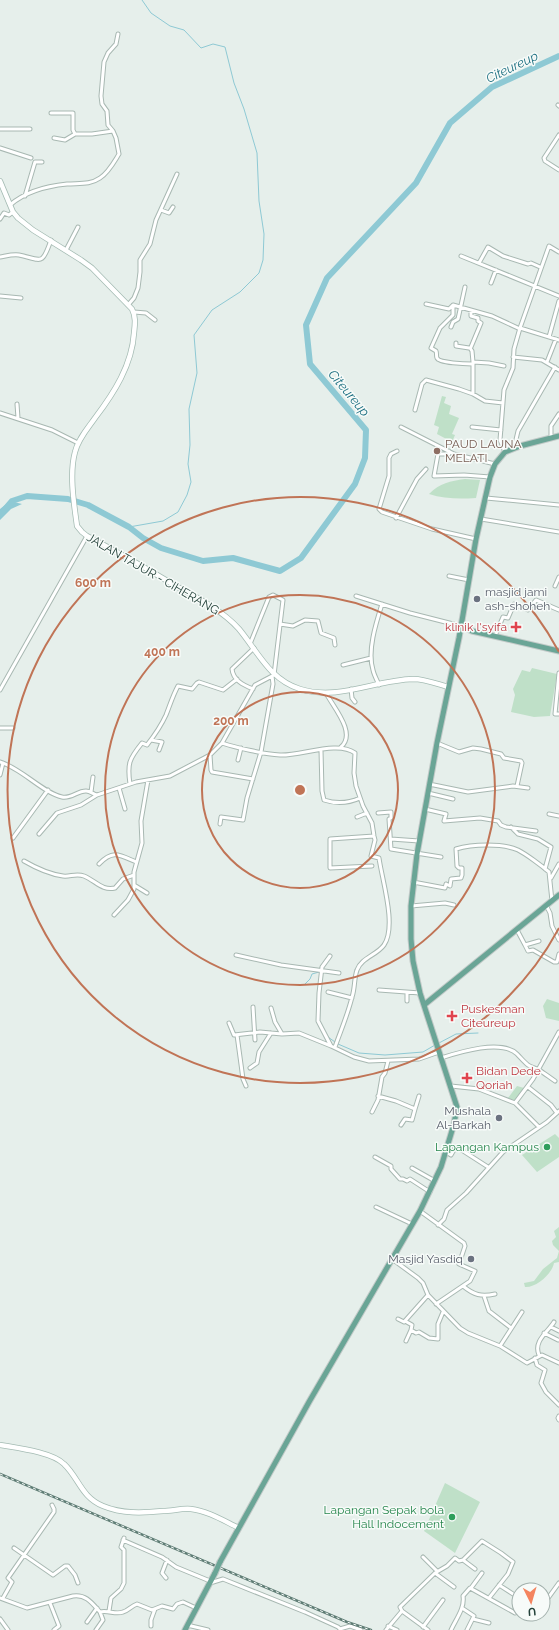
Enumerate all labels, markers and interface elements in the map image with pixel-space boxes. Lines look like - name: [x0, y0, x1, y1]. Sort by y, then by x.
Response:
- water label: Citeureup: [484, 48, 541, 86]
- water label: Citeureup: [325, 367, 373, 420]
- place label: PAUD LAUNA MELATI: [445, 437, 522, 465]
- marker: PAUD LAUNA MELATI: [432, 446, 442, 456]
- street label: JALAN TAJUR - CIHERANG: [84, 530, 222, 618]
- text: 600 m: [75, 576, 111, 590]
- place label: masjid jami ash-shoheh: [485, 585, 550, 613]
- marker: masjid jami ash-shoheh: [472, 594, 482, 604]
- place label: klinik l'syifa: [445, 620, 507, 634]
- marker: klinik l'syifa: [510, 621, 522, 633]
- text: 400 m: [144, 645, 180, 659]
- text: 200 m: [213, 714, 249, 728]
- centre of rings: [293, 783, 307, 797]
- place label: Puskesman Citeureup: [461, 1002, 525, 1030]
- marker: Puskesman Citeureup: [446, 1010, 458, 1022]
- place label: Bidan Dede Qoriah: [476, 1064, 541, 1092]
- marker: Bidan Dede Qoriah: [461, 1072, 473, 1084]
- place label: Mushala Al-Barkah: [436, 1104, 491, 1132]
- marker: Mushala Al-Barkah: [494, 1113, 504, 1123]
- place label: Lapangan Kampus: [435, 1140, 539, 1154]
- marker: Lapangan Kampus: [542, 1142, 552, 1152]
- place label: Masjid Yasdiq: [388, 1252, 463, 1266]
- marker: Masjid Yasdiq: [466, 1254, 476, 1264]
- place label: Lapangan Sepak bola Hall Indocement: [323, 1503, 444, 1531]
- marker: Lapangan Sepak bola Hall Indocement: [447, 1512, 457, 1522]
- north arrow: [511, 1582, 551, 1622]
- text: U: [527, 1605, 537, 1618]

